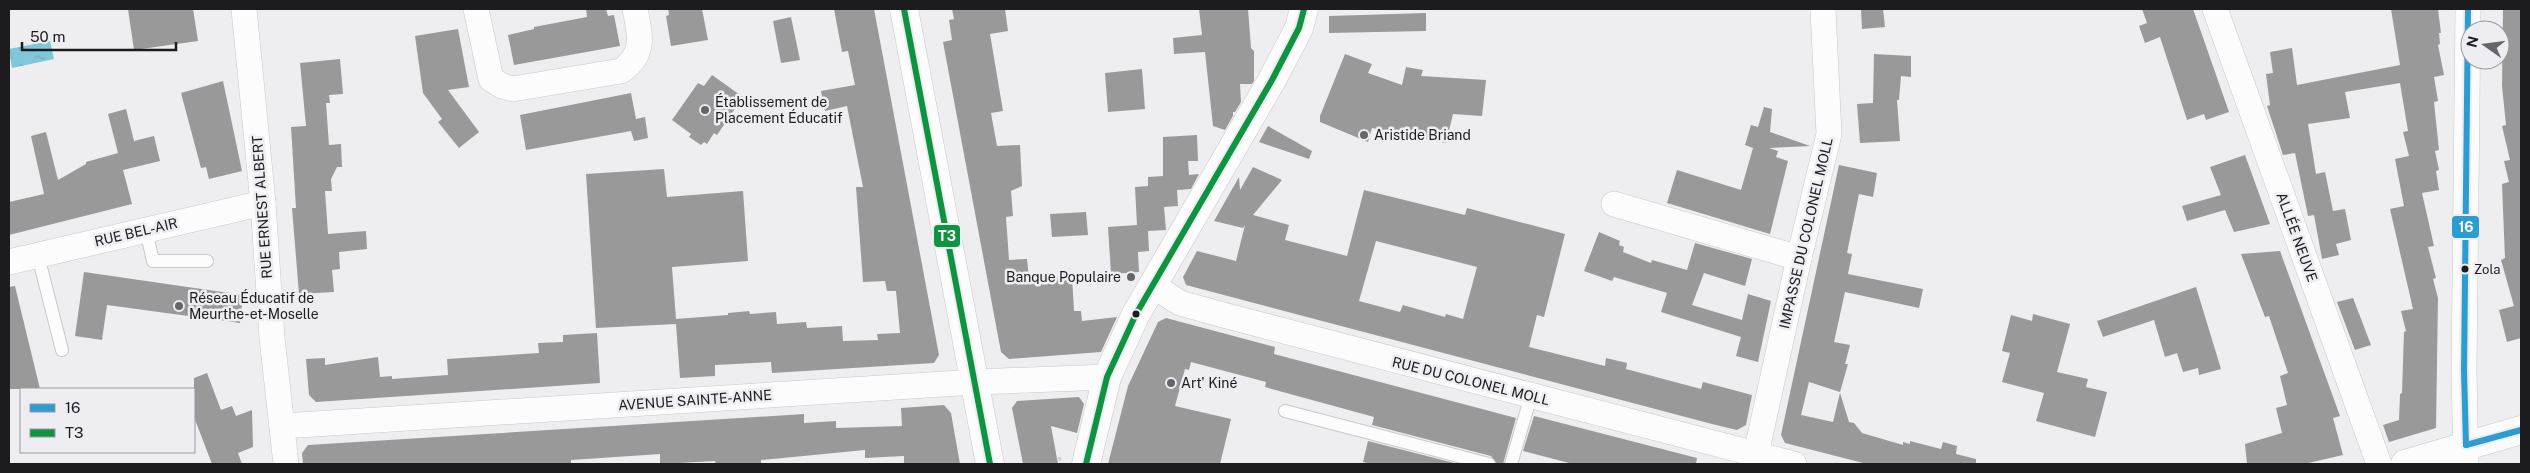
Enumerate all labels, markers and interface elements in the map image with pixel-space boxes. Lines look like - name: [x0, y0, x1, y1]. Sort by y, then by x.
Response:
- scale bar: [22, 20, 176, 52]
- north arrow: [2460, 20, 2510, 70]
- text: 50 m: [30, 28, 65, 45]
- text: N: [2463, 35, 2481, 49]
- place label: Établissement de Placement Éducatif: [715, 93, 843, 126]
- marker: Établissement de Placement Éducatif: [699, 104, 711, 116]
- place label: Aristide Briand: [1374, 127, 1471, 143]
- marker: Aristide Briand: [1358, 129, 1370, 141]
- street label: RUE ERNEST ALBERT: [249, 135, 275, 279]
- street label: IMPASSE DU COLONEL MOLL: [1776, 136, 1836, 330]
- street label: ALLÉE NEUVE: [2273, 190, 2322, 284]
- street label: RUE BEL-AIR: [93, 215, 179, 249]
- line badge: 16: [2451, 215, 2480, 239]
- text: 16: [2458, 219, 2474, 235]
- line badge: T3: [933, 224, 961, 248]
- text: T3: [938, 228, 956, 244]
- place label: Zola: [2474, 262, 2501, 277]
- marker: Zola: [2460, 264, 2470, 274]
- place label: Banque Populaire: [1006, 269, 1121, 285]
- marker: Banque Populaire: [1125, 271, 1137, 283]
- place label: Réseau Éducatif de Meurthe-et-Moselle: [189, 289, 319, 322]
- marker: Réseau Éducatif de Meurthe-et-Moselle: [173, 300, 185, 312]
- unlabelled marker: [1131, 309, 1141, 319]
- street label: RUE DU COLONEL MOLL: [1391, 354, 1551, 408]
- place label: Art' Kiné: [1181, 375, 1237, 391]
- marker: Art' Kiné: [1165, 377, 1177, 389]
- street label: AVENUE SAINTE-ANNE: [618, 387, 772, 413]
- legend: [20, 388, 195, 453]
- text: 16: [65, 399, 80, 416]
- text: T3: [65, 424, 83, 441]

